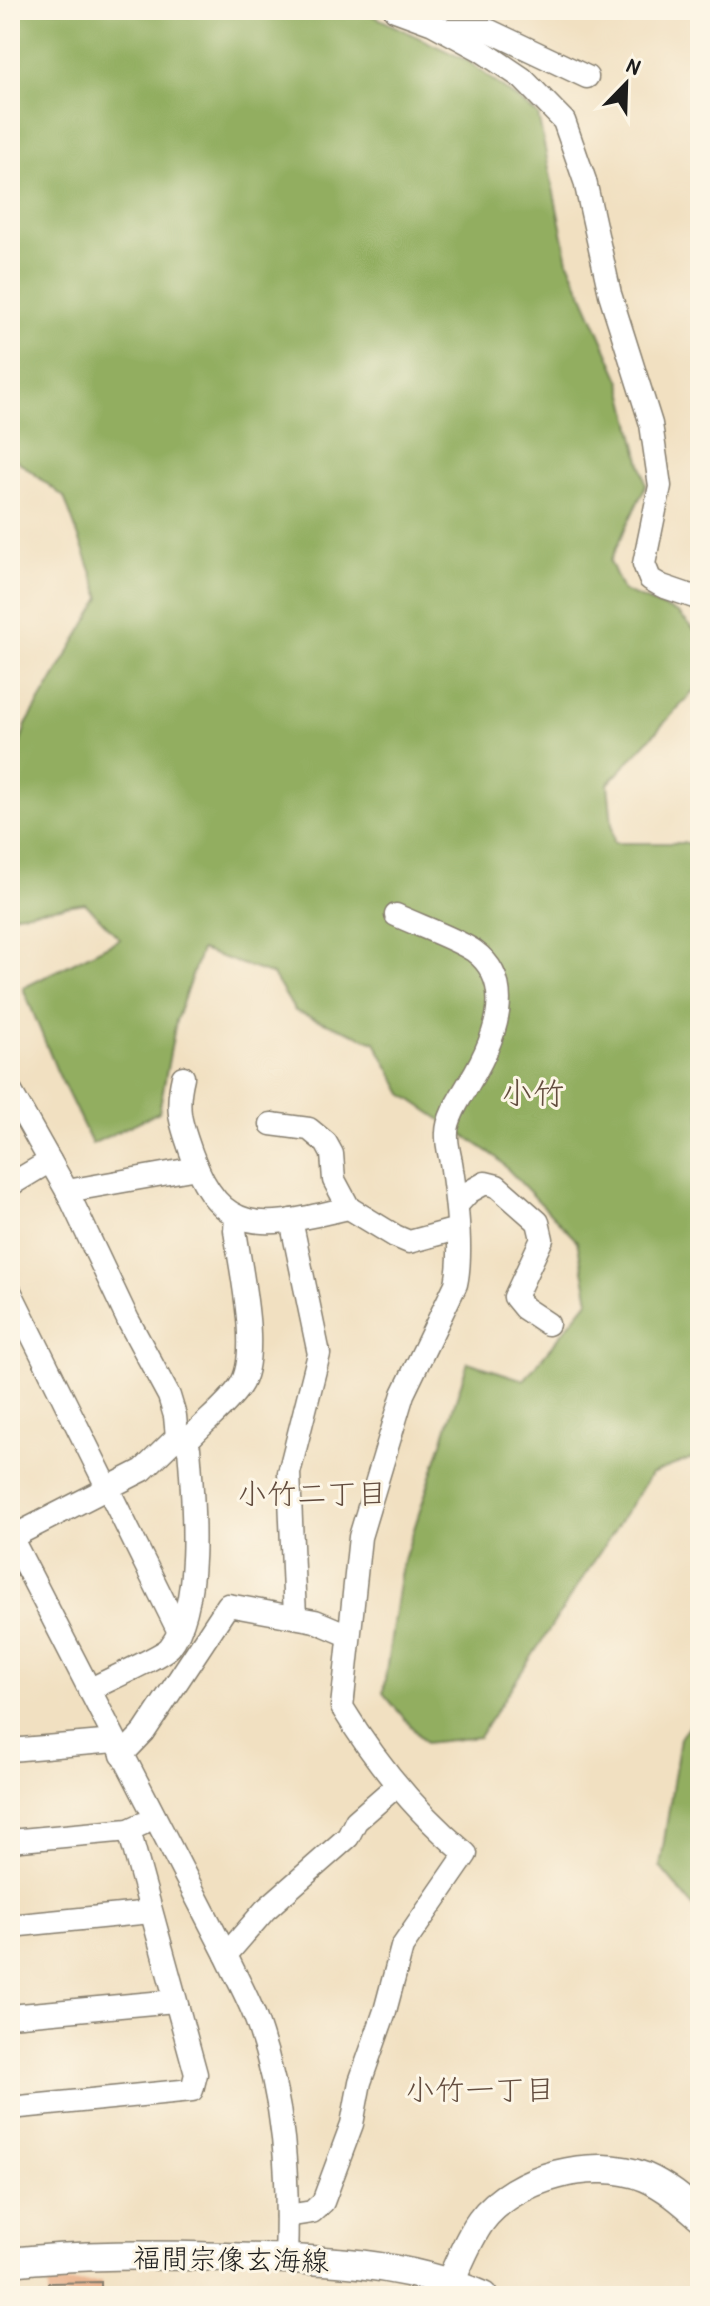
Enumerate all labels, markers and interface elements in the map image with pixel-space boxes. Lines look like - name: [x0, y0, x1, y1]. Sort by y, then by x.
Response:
- north arrow: [586, 44, 666, 124]
- text: N: [623, 49, 645, 82]
- district label: 小竹: [501, 1071, 565, 1114]
- district label: 小竹二丁目: [237, 1473, 387, 1513]
- district label: 小竹一丁目: [405, 2069, 555, 2109]
- street label: 福間宗像玄海線: [133, 2238, 329, 2280]

